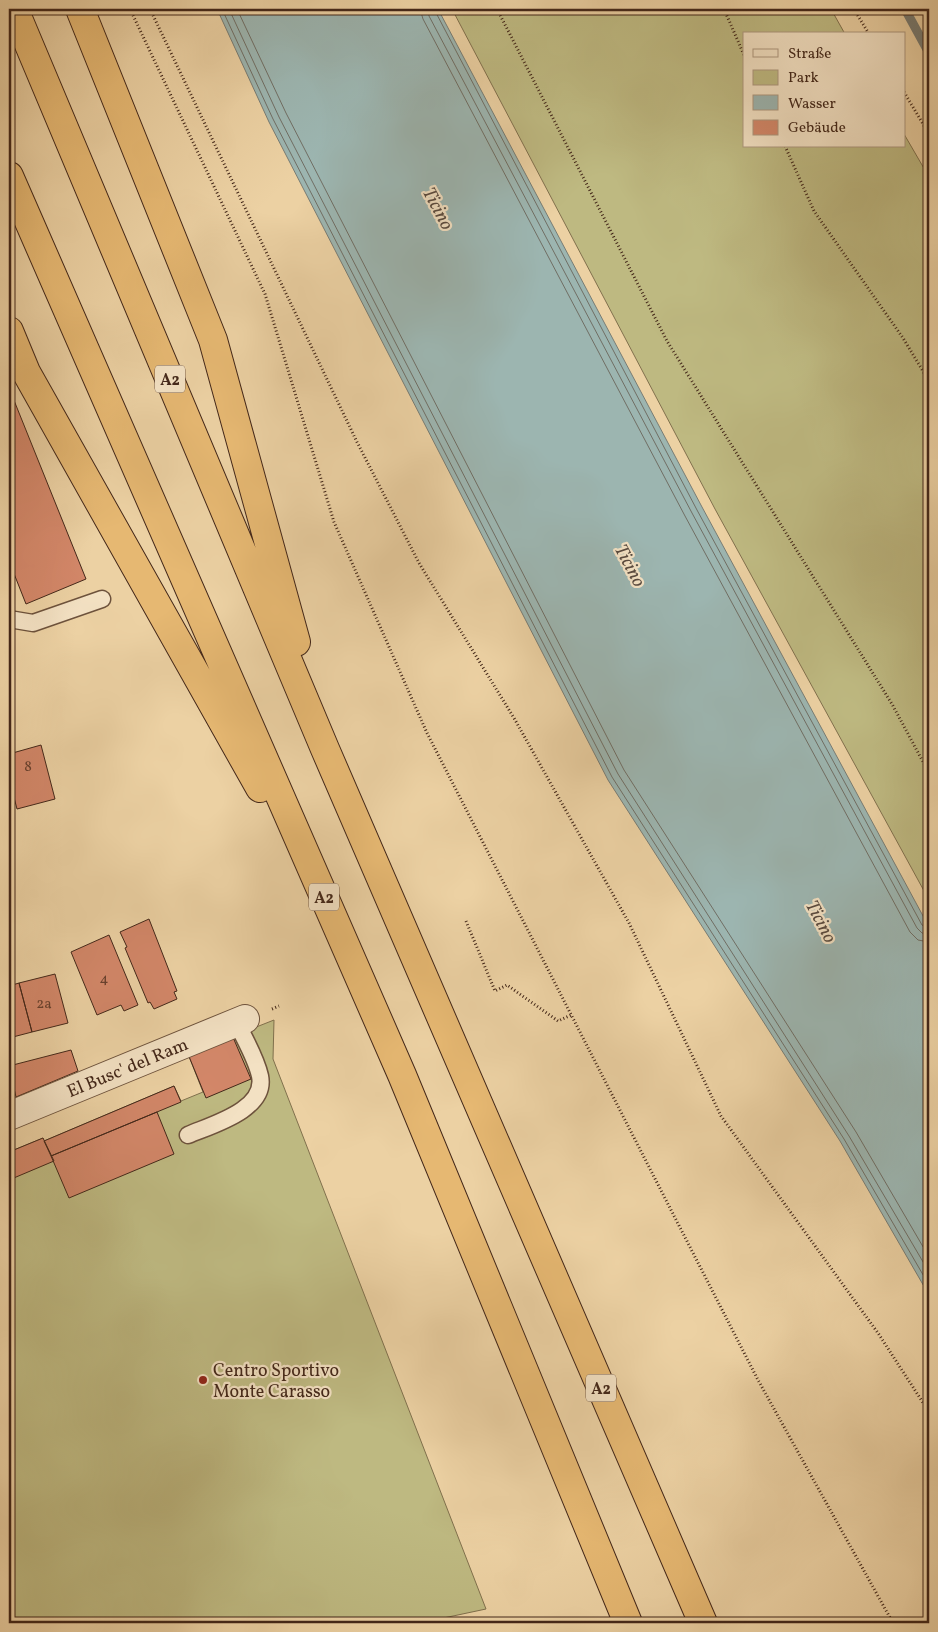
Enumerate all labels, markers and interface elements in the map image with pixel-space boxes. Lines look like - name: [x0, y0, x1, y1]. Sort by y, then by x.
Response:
- legend: [743, 32, 906, 148]
- text: Straße: [788, 44, 831, 65]
- text: Park: [788, 68, 819, 89]
- text: Wasser: [788, 94, 836, 115]
- text: Gebäude: [788, 118, 846, 139]
- water label: Ticino: [415, 183, 459, 235]
- road number: A2: [155, 366, 185, 392]
- water label: Ticino: [607, 540, 651, 592]
- house number: 8: [24, 757, 32, 778]
- road number: A2: [309, 884, 339, 910]
- water label: Ticino: [798, 896, 842, 948]
- house number: 4: [100, 969, 109, 990]
- house number: 2a: [36, 994, 52, 1015]
- street label: El Busc' del Ram: [64, 1033, 192, 1105]
- place label: Centro Sportivo Monte Carasso: [213, 1359, 339, 1405]
- marker: Centro Sportivo Monte Carasso: [197, 1374, 209, 1386]
- road number: A2: [586, 1375, 616, 1402]

